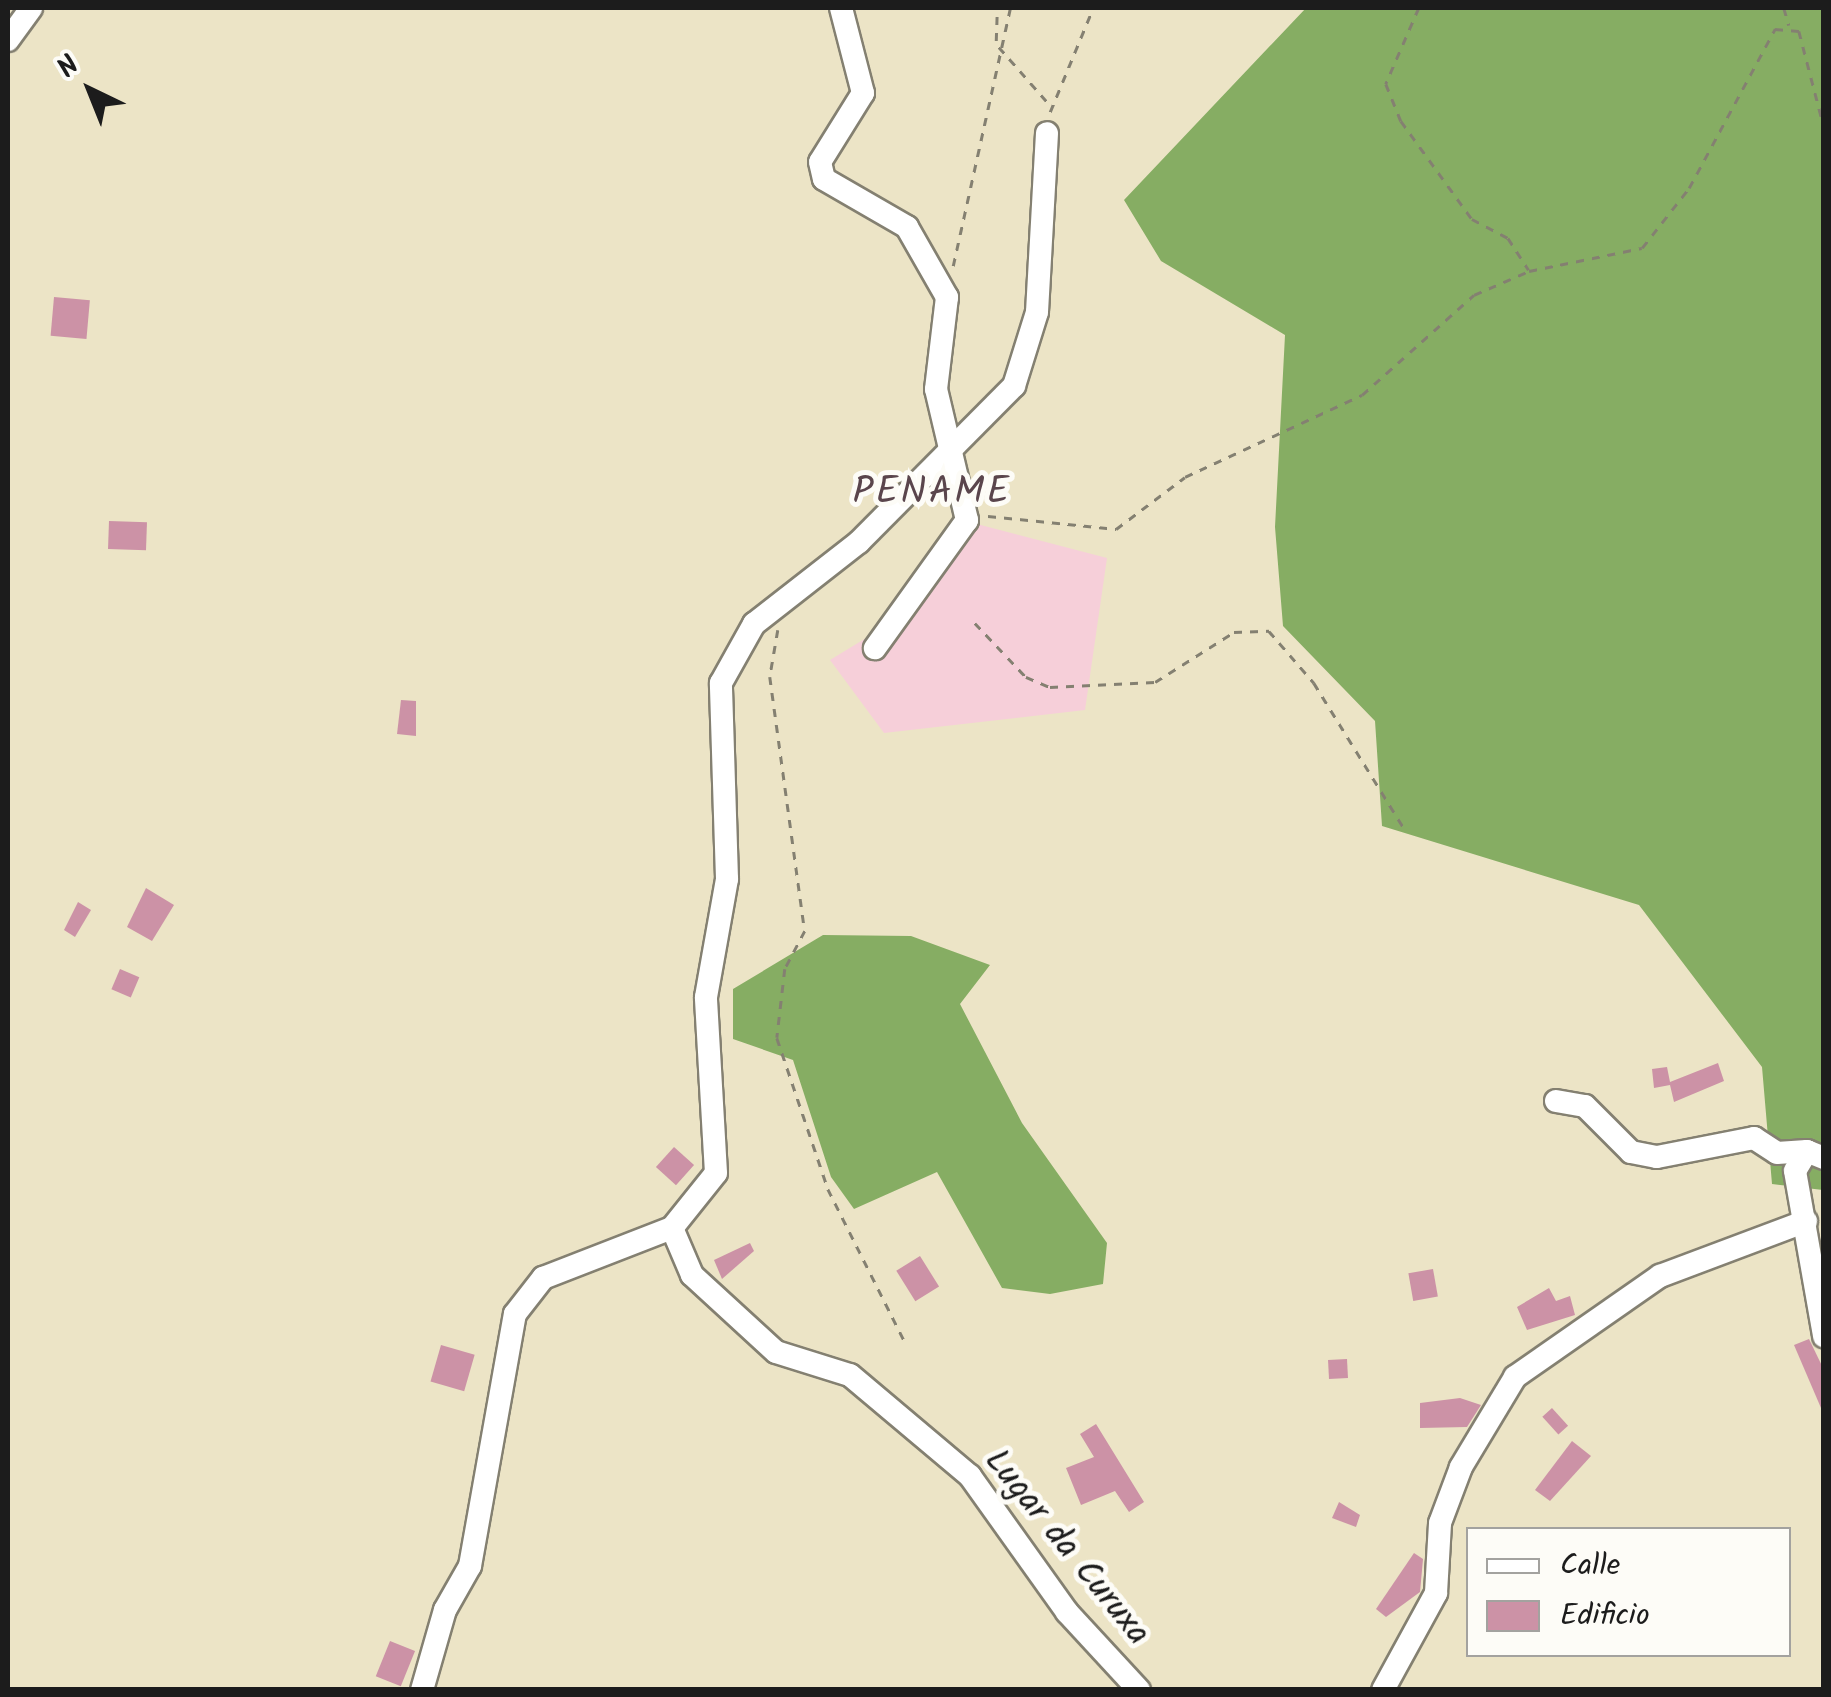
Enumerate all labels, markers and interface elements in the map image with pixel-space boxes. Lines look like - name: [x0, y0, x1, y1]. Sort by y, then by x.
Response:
- north arrow: [40, 40, 140, 140]
- text: N: [47, 45, 91, 90]
- district label: PENAME: [853, 471, 1011, 517]
- street label: Lugar da Curuxa: [974, 1441, 1158, 1655]
- legend: [1466, 1527, 1791, 1657]
- text: Calle: [1560, 1542, 1620, 1590]
- text: Edificio: [1560, 1592, 1650, 1640]

